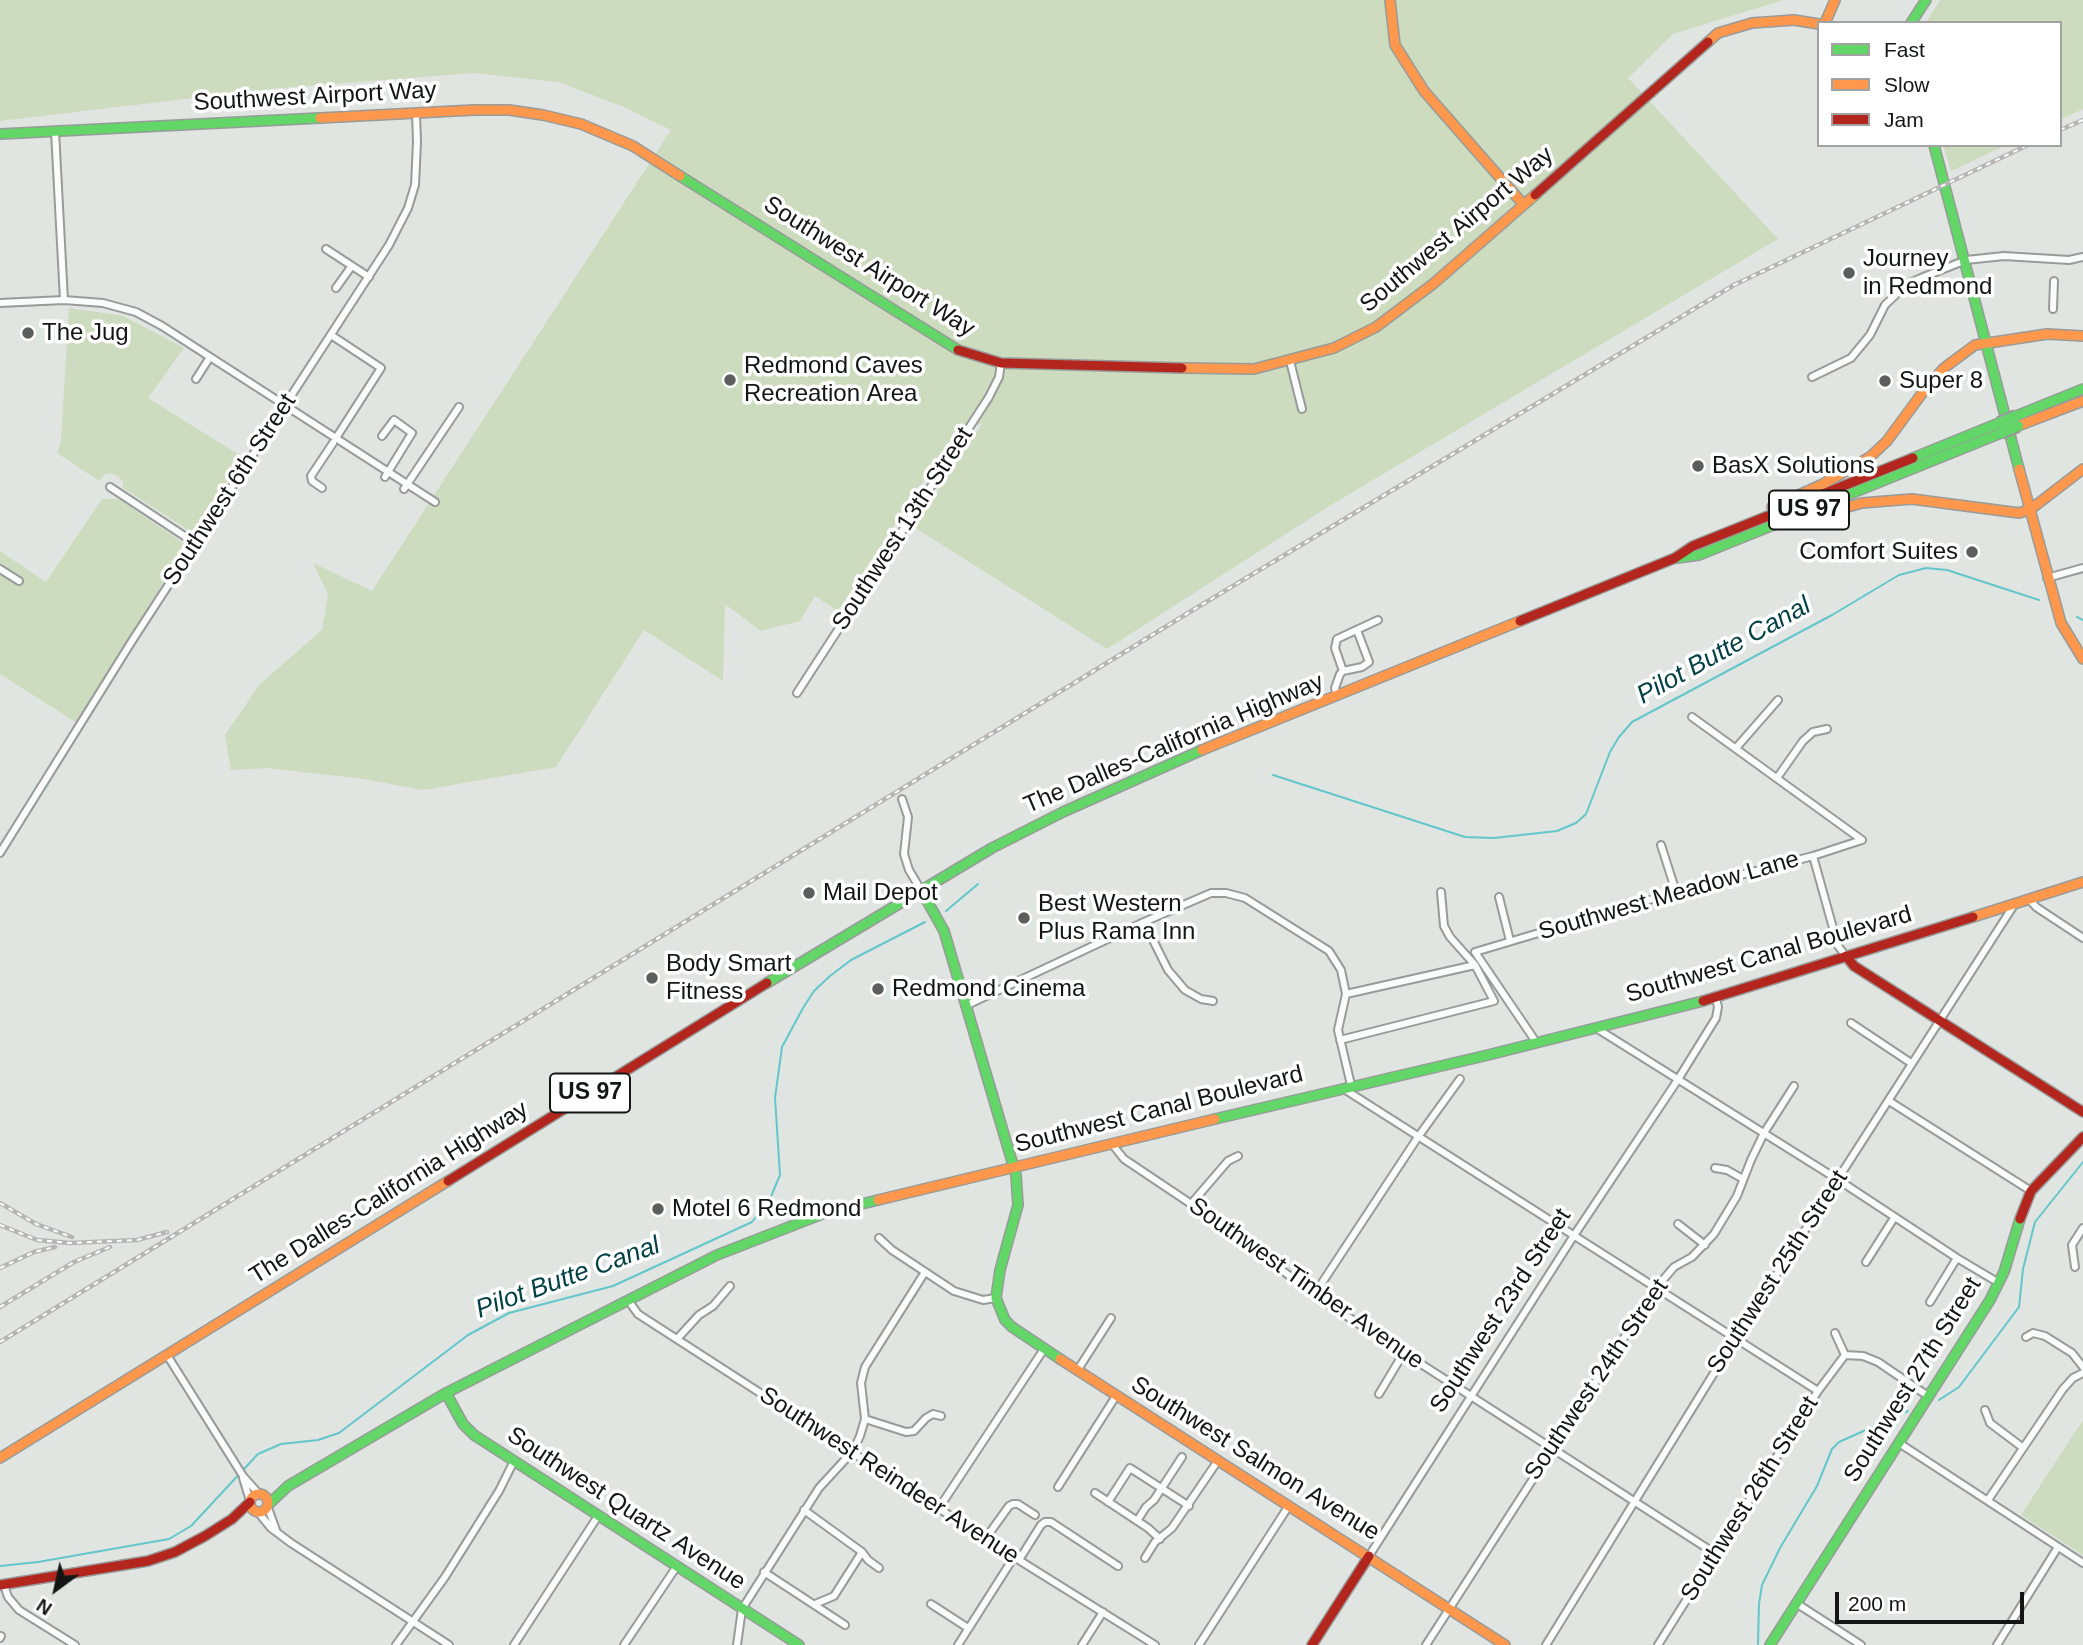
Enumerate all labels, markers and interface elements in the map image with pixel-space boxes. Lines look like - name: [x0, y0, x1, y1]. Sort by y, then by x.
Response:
- legend: [1817, 21, 2062, 147]
- text: Fast: [1884, 38, 1925, 61]
- text: Slow: [1884, 73, 1930, 96]
- street label: Southwest Airport Way: [193, 76, 437, 118]
- text: Jam: [1884, 108, 1924, 131]
- street label: Southwest Airport Way: [1355, 141, 1559, 319]
- street label: Southwest Airport Way: [758, 190, 980, 344]
- place label: Journey in Redmond: [1863, 245, 1992, 301]
- marker: Journey in Redmond: [1841, 265, 1857, 281]
- place label: The Jug: [42, 319, 129, 347]
- marker: The Jug: [20, 325, 36, 341]
- place label: Redmond Caves Recreation Area: [744, 352, 923, 408]
- place label: Super 8: [1899, 367, 1983, 395]
- marker: Redmond Caves Recreation Area: [722, 372, 738, 388]
- marker: Super 8: [1877, 373, 1893, 389]
- street label: Southwest 6th Street: [157, 389, 303, 591]
- street label: Southwest 13th Street: [827, 422, 979, 636]
- place label: BasX Solutions: [1712, 452, 1875, 480]
- marker: BasX Solutions: [1690, 458, 1706, 474]
- road number: US 97: [1769, 490, 1849, 530]
- place label: Comfort Suites: [1799, 538, 1958, 566]
- marker: Comfort Suites: [1964, 544, 1980, 560]
- water label: Pilot Butte Canal: [1632, 590, 1816, 712]
- street label: The Dalles-California Highway: [1020, 668, 1328, 820]
- street label: Southwest Meadow Lane: [1535, 845, 1803, 947]
- place label: Mail Depot: [823, 879, 938, 907]
- marker: Mail Depot: [801, 885, 817, 901]
- place label: Best Western Plus Rama Inn: [1038, 890, 1195, 946]
- street label: Southwest Canal Boulevard: [1623, 900, 1915, 1010]
- marker: Best Western Plus Rama Inn: [1016, 910, 1032, 926]
- place label: Body Smart Fitness: [666, 950, 791, 1006]
- marker: Body Smart Fitness: [644, 970, 660, 986]
- place label: Redmond Cinema: [892, 975, 1085, 1003]
- marker: Redmond Cinema: [870, 981, 886, 997]
- street label: Southwest Canal Boulevard: [1012, 1060, 1306, 1160]
- road number: US 97: [550, 1074, 630, 1112]
- street label: The Dalles-California Highway: [244, 1095, 534, 1291]
- street label: Southwest 25th Street: [1702, 1165, 1854, 1379]
- street label: Southwest Timber Avenue: [1183, 1192, 1429, 1376]
- place label: Motel 6 Redmond: [672, 1195, 861, 1223]
- marker: Motel 6 Redmond: [650, 1201, 666, 1217]
- street label: Southwest 23rd Street: [1424, 1204, 1578, 1418]
- water label: Pilot Butte Canal: [472, 1230, 664, 1326]
- street label: Southwest 27th Street: [1838, 1272, 1988, 1488]
- street label: Southwest 24th Street: [1519, 1274, 1675, 1486]
- street label: Southwest Salmon Avenue: [1125, 1371, 1385, 1547]
- street label: Southwest Reindeer Avenue: [754, 1381, 1024, 1571]
- street label: Southwest 26th Street: [1675, 1391, 1825, 1607]
- street label: Southwest Quartz Avenue: [501, 1421, 751, 1597]
- north arrow: [21, 1554, 91, 1624]
- scale bar: [1838, 1578, 2027, 1622]
- text: 200 m: [1848, 1592, 1906, 1615]
- text: N: [33, 1594, 56, 1620]

